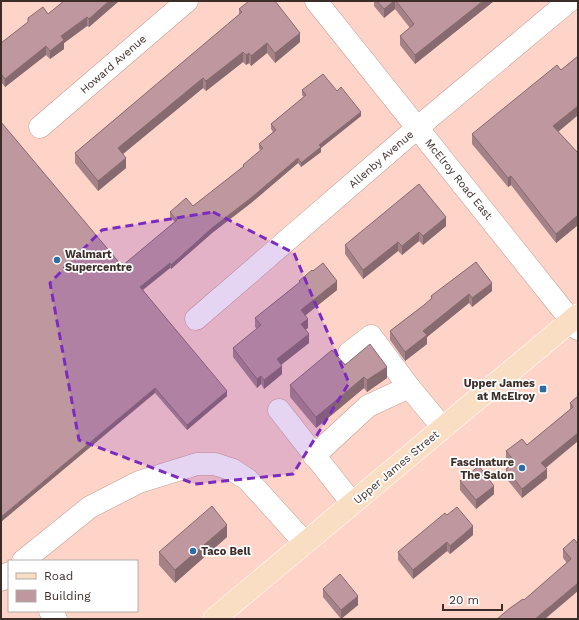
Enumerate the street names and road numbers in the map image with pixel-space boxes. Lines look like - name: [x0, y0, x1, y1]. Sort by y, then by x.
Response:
- street label: Howard Avenue: [78, 32, 149, 97]
- street label: Allenby Avenue: [346, 128, 416, 191]
- street label: McElroy Road East: [422, 136, 495, 223]
- street label: Upper James Street: [351, 428, 442, 507]

